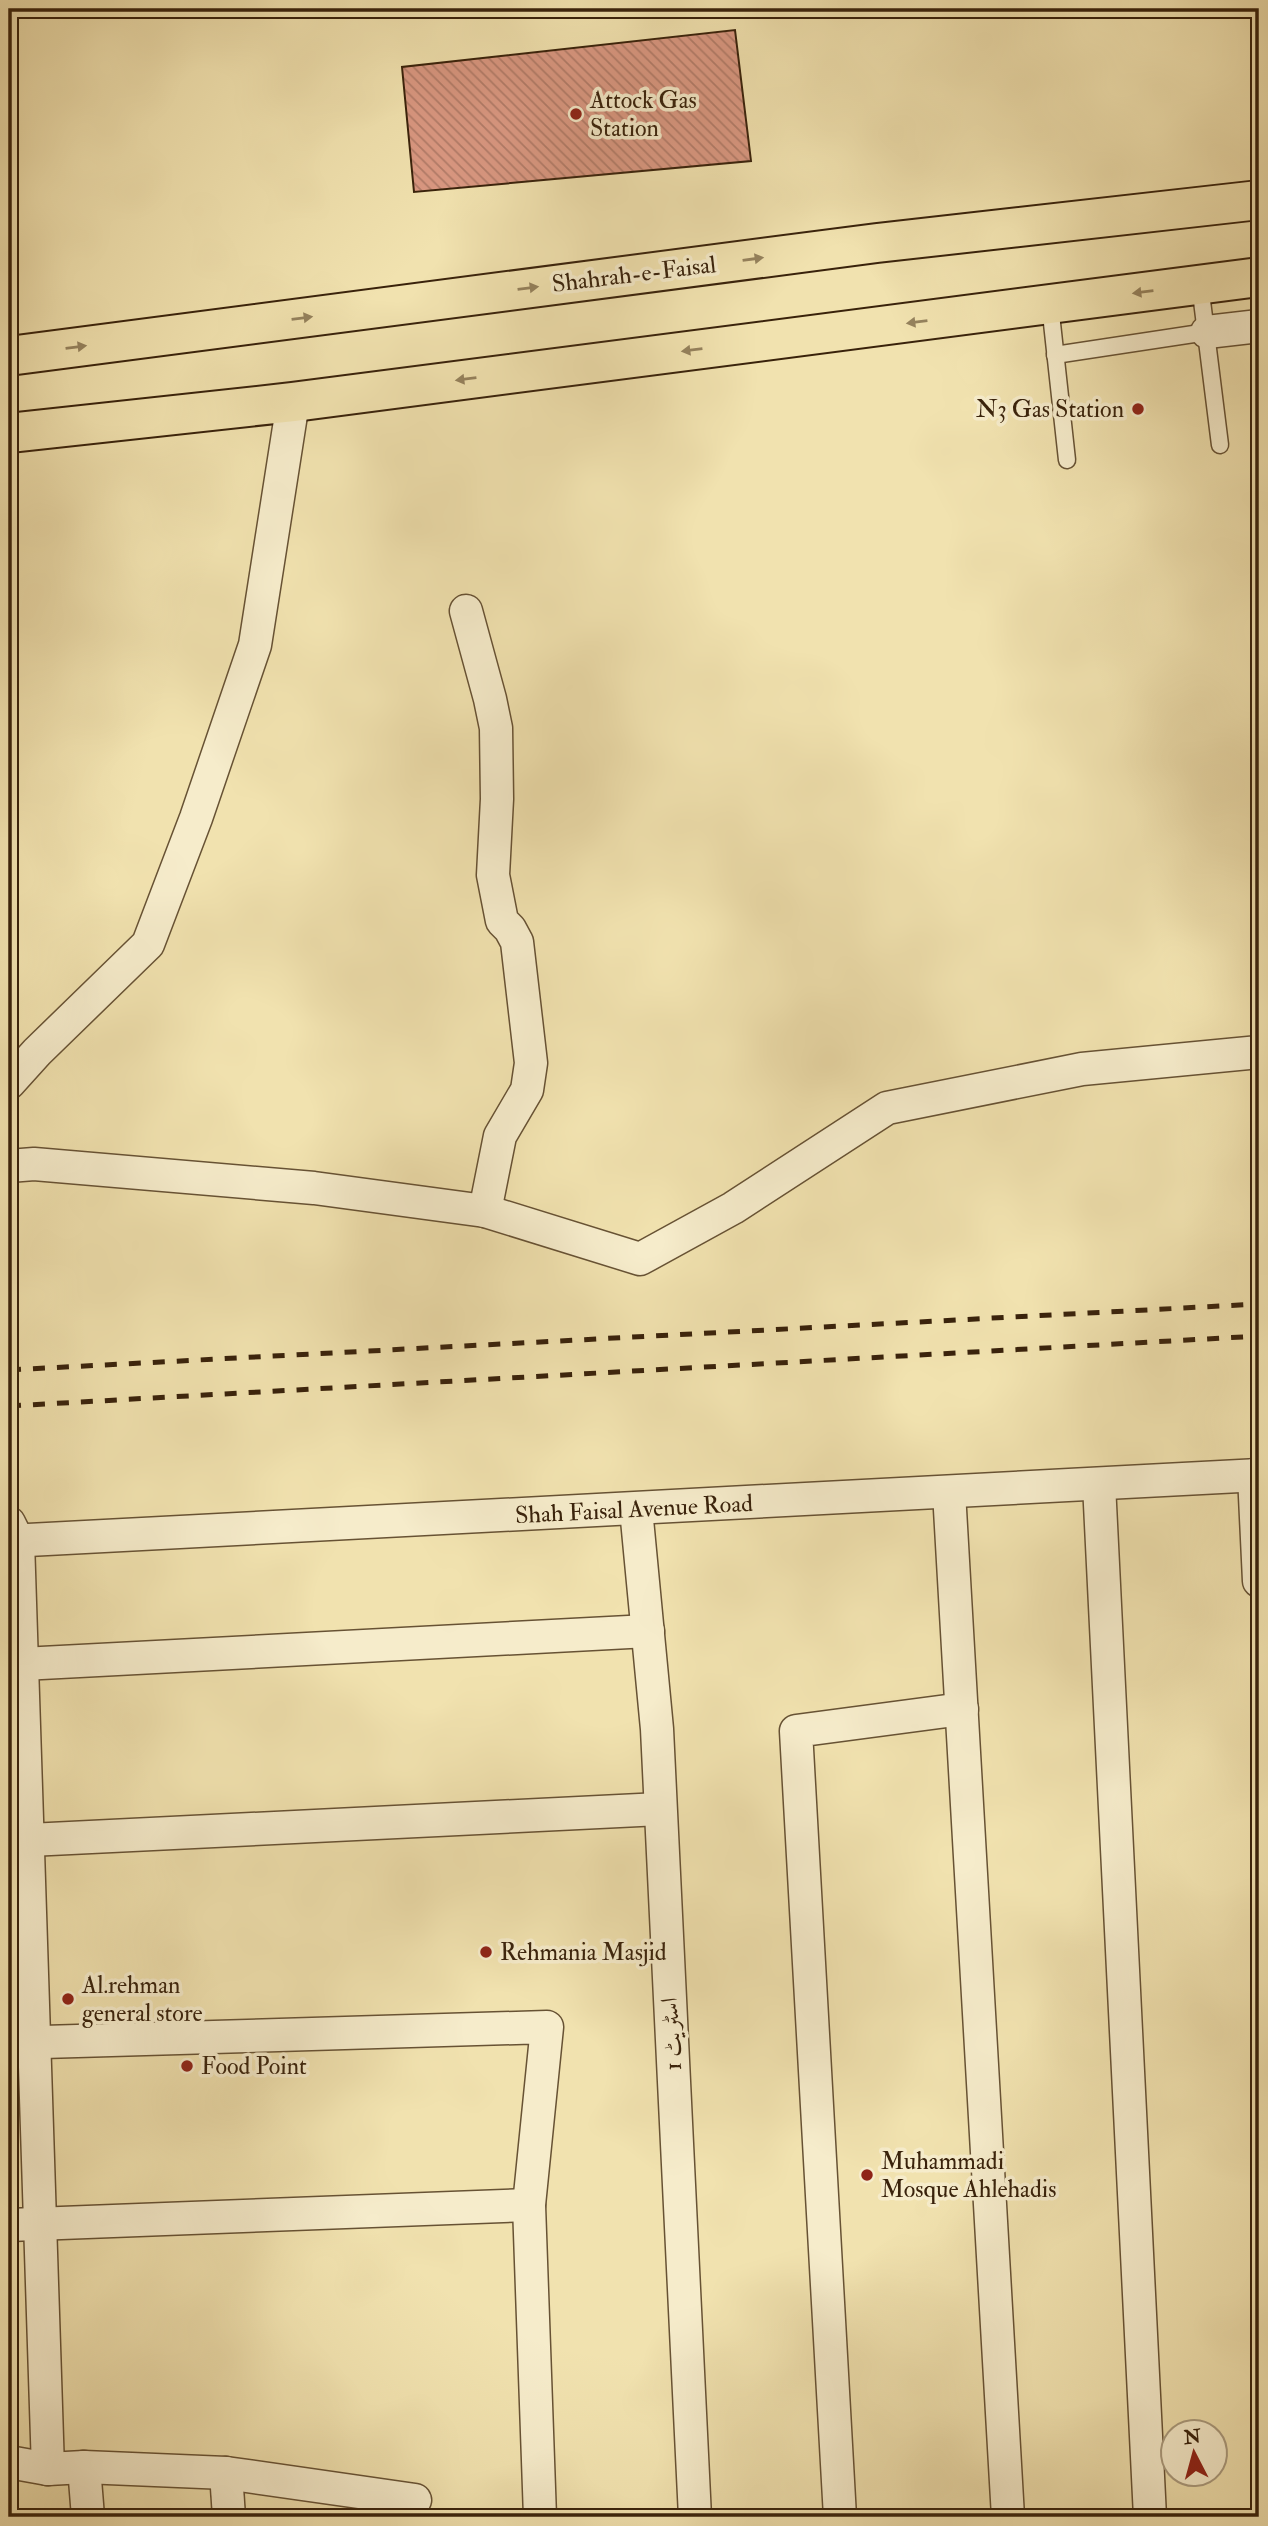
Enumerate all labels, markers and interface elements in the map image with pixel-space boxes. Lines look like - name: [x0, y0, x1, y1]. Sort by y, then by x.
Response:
- place label: Attock Gas Station: [589, 85, 697, 144]
- marker: Attock Gas Station: [568, 106, 584, 122]
- street label: Shahrah-e-Faisal: [550, 249, 718, 300]
- one-way arrow: [742, 253, 764, 264]
- one-way arrow: [517, 283, 539, 294]
- one-way arrow: [1132, 287, 1154, 298]
- one-way arrow: [291, 312, 313, 323]
- one-way arrow: [906, 316, 928, 327]
- one-way arrow: [66, 342, 88, 353]
- one-way arrow: [681, 345, 703, 356]
- one-way arrow: [455, 374, 477, 385]
- place label: N3 Gas Station: [976, 394, 1124, 425]
- marker: N3 Gas Station: [1130, 401, 1146, 417]
- street label: Shah Faisal Avenue Road: [514, 1488, 754, 1531]
- place label: Rehmania Masjid: [500, 1937, 667, 1968]
- marker: Rehmania Masjid: [478, 1944, 494, 1960]
- place label: Al.rehman general store: [81, 1970, 203, 2029]
- marker: Al.rehman general store: [60, 1991, 76, 2007]
- street label: اسٹریٹ 1: [654, 1997, 689, 2071]
- place label: Food Point: [201, 2051, 307, 2082]
- marker: Food Point: [179, 2058, 195, 2074]
- place label: Muhammadi Mosque Ahlehadis: [881, 2146, 1056, 2205]
- marker: Muhammadi Mosque Ahlehadis: [859, 2167, 875, 2183]
- north arrow: [1160, 2418, 1230, 2488]
- text: N: [1182, 2424, 1203, 2450]

